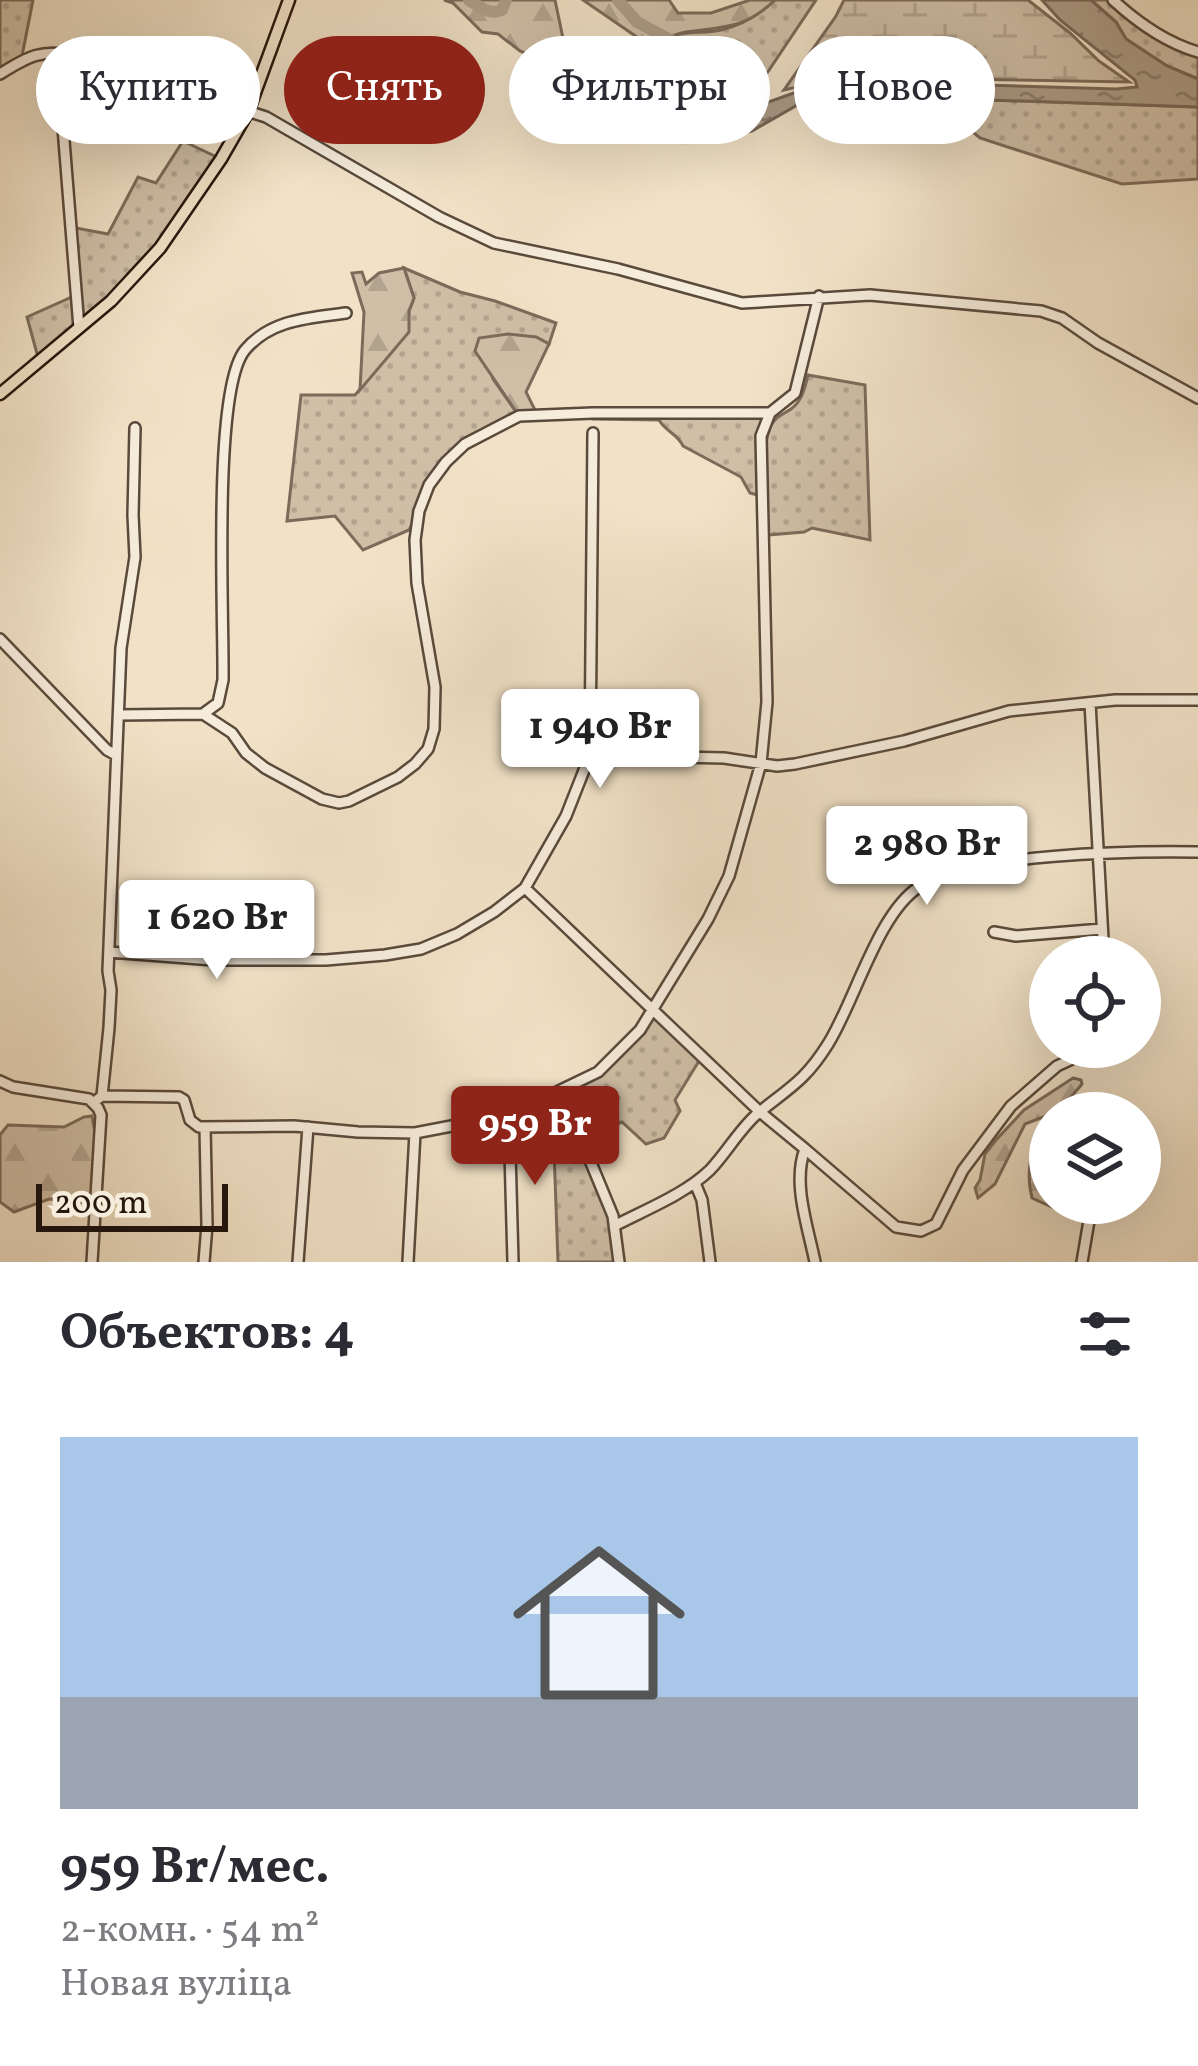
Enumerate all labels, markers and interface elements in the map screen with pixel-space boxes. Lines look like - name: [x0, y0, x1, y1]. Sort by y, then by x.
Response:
- chip: Купить: [36, 36, 260, 144]
- chip: Снять: [284, 36, 485, 144]
- chip: Фильтры: [509, 36, 770, 144]
- chip: Новое: [794, 36, 995, 144]
- pin: 1 940 Br: [476, 689, 724, 791]
- text: 1 940 Br: [528, 701, 672, 755]
- pin: 2 980 Br: [803, 806, 1051, 908]
- text: 2 980 Br: [853, 818, 1001, 872]
- pin: 1 620 Br: [93, 880, 341, 982]
- text: 1 620 Br: [146, 892, 288, 946]
- map controls: [1029, 936, 1161, 1224]
- button: locate: [1029, 936, 1161, 1068]
- pin: 959 Br: [437, 1086, 633, 1188]
- button: layers: [1029, 1092, 1161, 1224]
- text: 959 Br: [478, 1098, 592, 1152]
- scale bar: [36, 1178, 228, 1231]
- text: 200 m: [54, 1182, 148, 1228]
- text: Объектов: 4: [60, 1299, 355, 1370]
- icon: filters: [1072, 1301, 1138, 1367]
- icon: home: [491, 1515, 707, 1731]
- text: 959 Br/мес.: [60, 1833, 330, 1904]
- text: 2-комн. · 54 m²: [60, 1904, 319, 1958]
- text: Новая вуліца: [60, 1958, 292, 2012]

